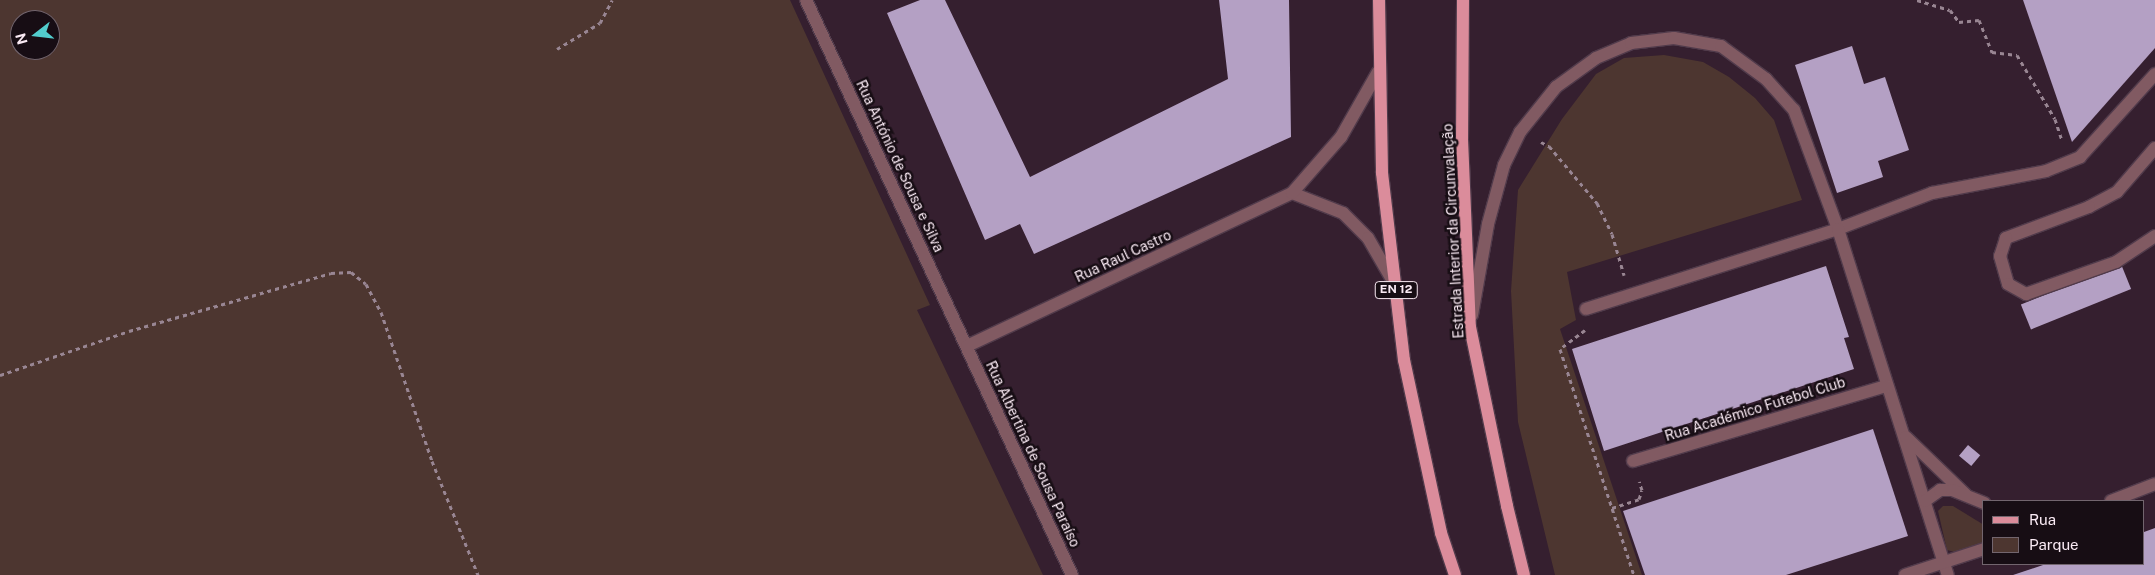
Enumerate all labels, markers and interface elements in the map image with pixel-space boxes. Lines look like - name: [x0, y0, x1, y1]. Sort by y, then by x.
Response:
- north arrow: [10, 10, 60, 60]
- text: N: [12, 31, 31, 46]
- street label: Rua António de Sousa e Silva: [853, 77, 947, 255]
- street label: Estrada Interior da Circunvalação: [1439, 123, 1467, 339]
- street label: Rua Raul Castro: [1072, 226, 1174, 286]
- road number: EN 12: [1375, 280, 1417, 300]
- street label: Rua Albertina de Sousa Paraíso: [982, 358, 1084, 550]
- street label: Rua Académico Futebol Club: [1663, 373, 1847, 445]
- legend: [1982, 500, 2145, 565]
- text: Rua: [2029, 511, 2056, 528]
- text: Parque: [2029, 536, 2079, 553]

